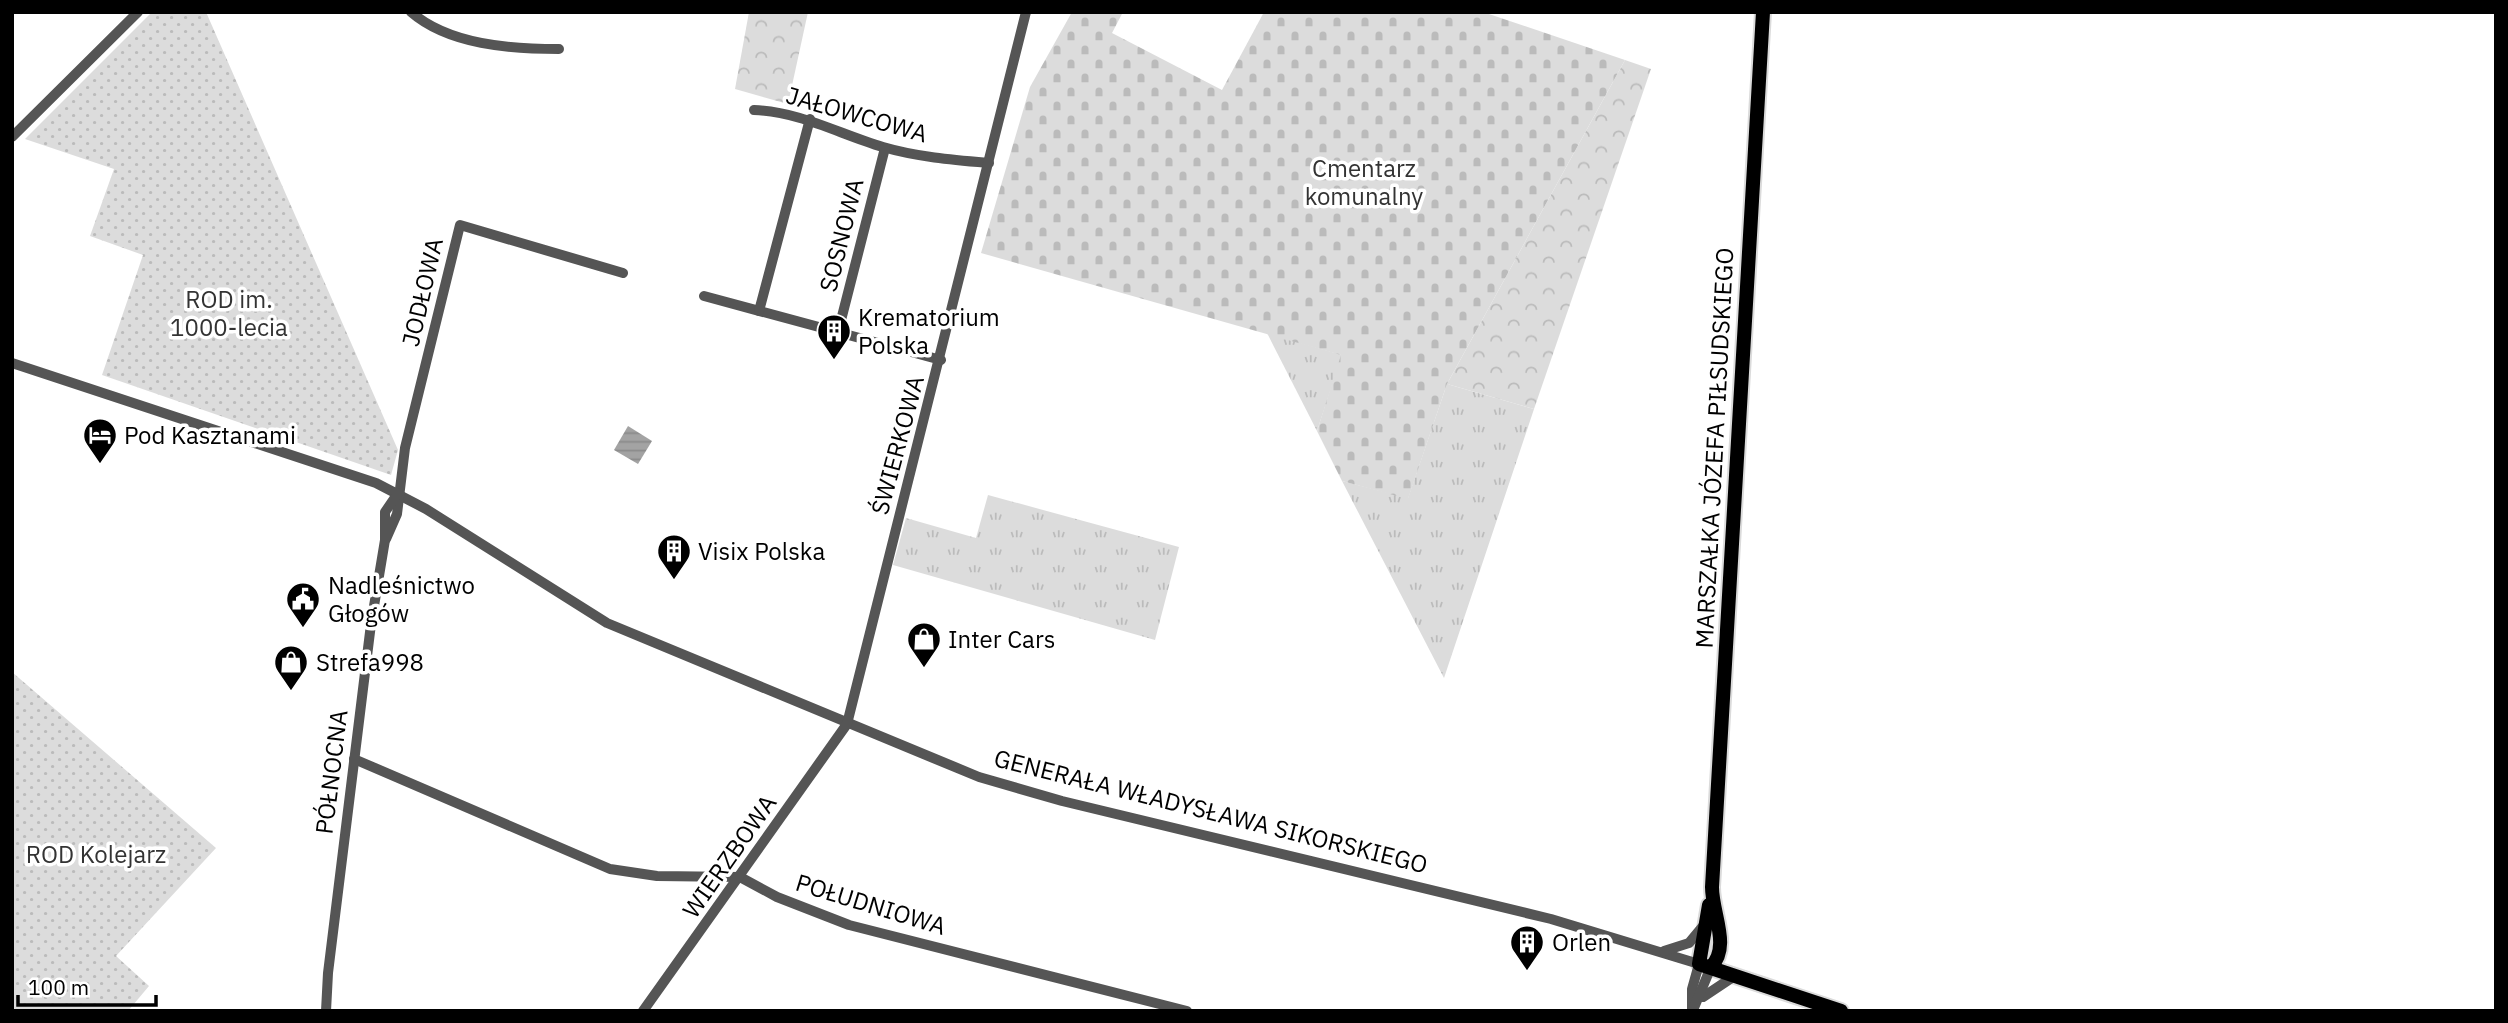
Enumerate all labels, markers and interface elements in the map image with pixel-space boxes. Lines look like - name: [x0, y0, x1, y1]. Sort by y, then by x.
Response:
- street label: JAŁOWCOWA: [783, 79, 931, 149]
- park label: Cmentarz komunalny: [1305, 152, 1423, 212]
- street label: SOSNOWA: [812, 175, 870, 295]
- street label: JODŁOWA: [394, 235, 450, 349]
- street label: MARSZAŁKA JÓZEFA PIŁSUDSKIEGO: [1688, 247, 1740, 649]
- park label: ROD im. 1000-lecia: [170, 283, 288, 343]
- place label: Krematorium Polska: [858, 301, 1000, 361]
- building icon: Krematorium Polska: [815, 312, 853, 361]
- street label: ŚWIERKOWA: [863, 372, 931, 518]
- hotel icon: Pod Kasztanami: [81, 416, 119, 465]
- place label: Pod Kasztanami: [124, 419, 296, 451]
- building icon: Visix Polska: [655, 532, 693, 581]
- place label: Visix Polska: [698, 535, 825, 567]
- place label: Nadleśnictwo Głogów: [328, 569, 475, 629]
- public building icon: Nadleśnictwo Głogów: [284, 580, 322, 629]
- shop icon: Inter Cars: [905, 620, 943, 669]
- place label: Inter Cars: [948, 623, 1055, 655]
- shop icon: Strefa998: [272, 643, 310, 692]
- place label: Strefa998: [316, 646, 424, 678]
- street label: PÓŁNOCNA: [308, 708, 354, 836]
- street label: GENERAŁA WŁADYSŁAWA SIKORSKIEGO: [991, 742, 1431, 880]
- street label: WIERZBOWA: [675, 788, 783, 924]
- park label: ROD Kolejarz: [26, 838, 166, 870]
- street label: POŁUDNIOWA: [792, 866, 950, 942]
- building icon: Orlen: [1508, 923, 1546, 972]
- place label: Orlen: [1552, 926, 1611, 958]
- scale bar: [18, 964, 156, 1008]
- text: 100 m: [28, 973, 89, 1001]

